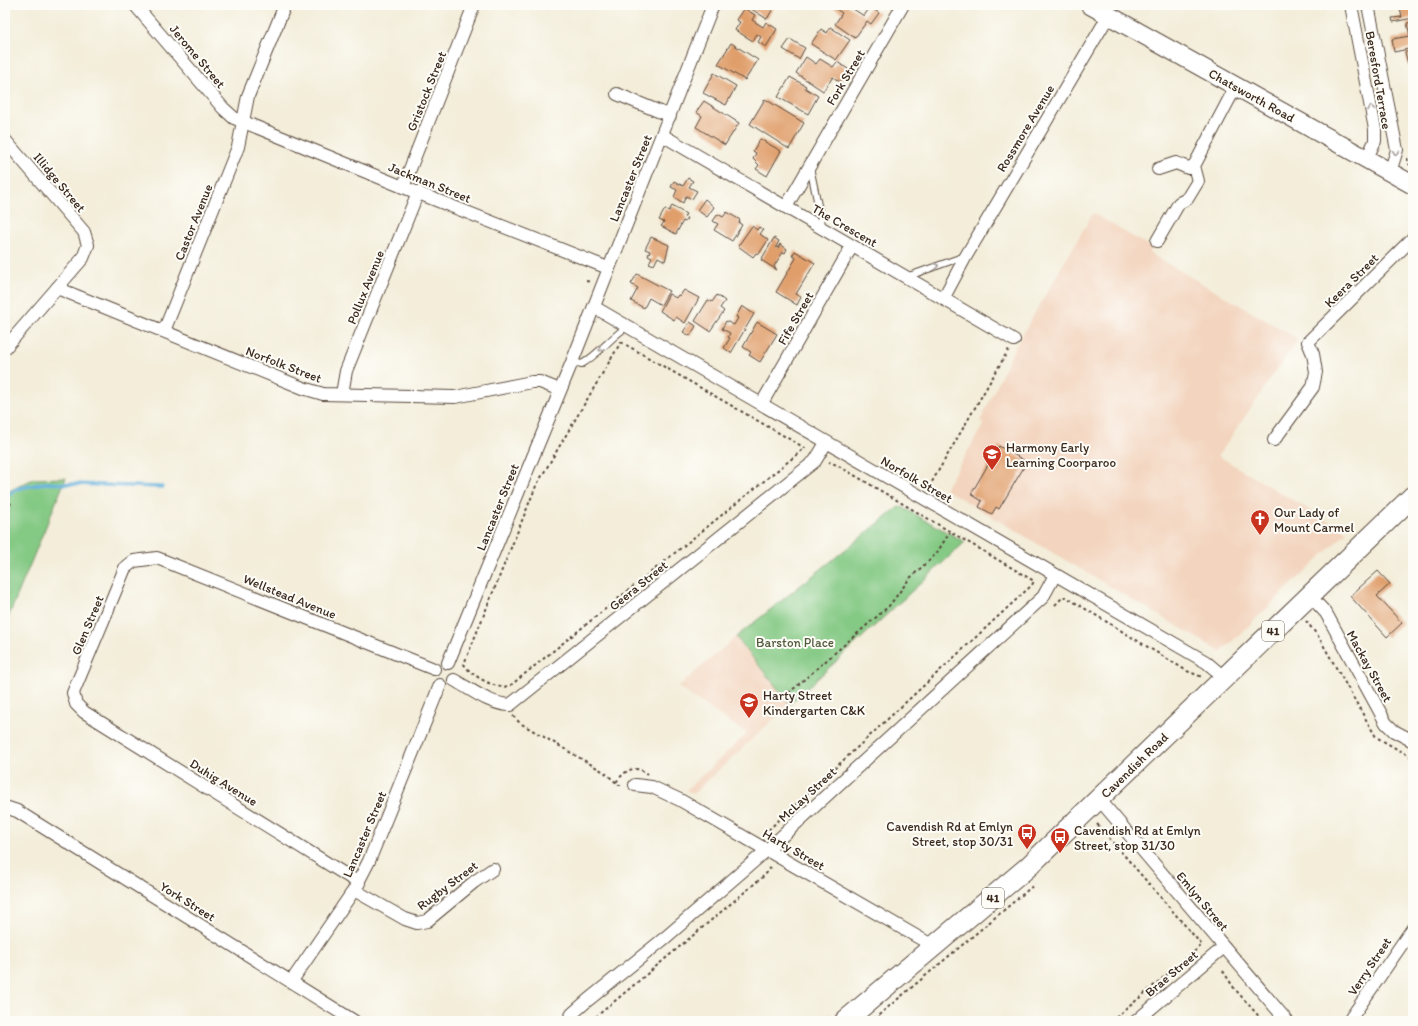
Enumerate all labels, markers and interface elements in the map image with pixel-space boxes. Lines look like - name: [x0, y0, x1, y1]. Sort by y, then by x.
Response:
- street label: Jerome Street: [167, 21, 229, 91]
- street label: Beresford Terrace: [1362, 30, 1395, 130]
- street label: Fork Street: [823, 47, 868, 108]
- street label: Gristock Street: [404, 49, 449, 133]
- street label: Chatsworth Road: [1206, 66, 1297, 125]
- street label: Rossmore Avenue: [993, 82, 1057, 175]
- one-way arrow: [1367, 104, 1376, 111]
- street label: Lancaster Street: [606, 132, 655, 224]
- street label: Illidge Street: [30, 150, 89, 215]
- one-way arrow: [1391, 150, 1400, 156]
- street label: Jackman Street: [386, 159, 473, 206]
- street label: Castor Avenue: [171, 182, 216, 263]
- street label: The Crescent: [809, 201, 880, 250]
- street label: Pollux Avenue: [344, 248, 387, 326]
- street label: Keera Street: [1321, 250, 1381, 310]
- one-way arrow: [932, 262, 939, 271]
- street label: Fife Street: [774, 289, 817, 347]
- street label: Norfolk Street: [244, 343, 324, 386]
- one-way arrow: [598, 344, 606, 351]
- place label: Harmony Early Learning Coorparoo: [1006, 440, 1116, 470]
- school or university icon: Harmony Early Learning Coorparoo: [981, 443, 1003, 471]
- street label: Norfolk Street: [878, 453, 955, 506]
- street label: Lancaster Street: [473, 461, 522, 553]
- place label: Our Lady of Mount Carmel: [1274, 505, 1355, 535]
- church icon: Our Lady of Mount Carmel: [1249, 508, 1271, 536]
- street label: Geera Street: [606, 557, 671, 613]
- street label: Wellstead Avenue: [241, 571, 339, 622]
- street label: Glen Street: [68, 593, 107, 657]
- road number: 41: [1262, 621, 1284, 641]
- street label: Mackay Street: [1344, 628, 1395, 705]
- park label: Barston Place: [756, 635, 834, 650]
- place label: Harty Street Kindergarten C&K: [763, 688, 865, 718]
- school or university icon: Harty Street Kindergarten C&K: [738, 691, 760, 719]
- street label: Cavendish Road: [1098, 729, 1171, 801]
- street label: Duhig Avenue: [187, 756, 260, 809]
- street label: McLay Street: [775, 764, 839, 825]
- street label: Lancaster Street: [340, 789, 389, 880]
- place label: Cavendish Rd at Emlyn Street, stop 30/31: [886, 819, 1013, 849]
- bus stop icon: Cavendish Rd at Emlyn Street, stop 30/31: [1016, 822, 1038, 850]
- place label: Cavendish Rd at Emlyn Street, stop 31/30: [1074, 823, 1201, 853]
- street label: Harty Street: [760, 826, 828, 873]
- bus stop icon: Cavendish Rd at Emlyn Street, stop 31/30: [1049, 826, 1071, 854]
- street label: Rugby Street: [414, 858, 481, 913]
- street label: Emlyn Street: [1173, 869, 1232, 934]
- street label: York Street: [157, 878, 218, 924]
- road number: 41: [982, 888, 1004, 908]
- street label: Verry Street: [1345, 934, 1394, 998]
- street label: Brae Street: [1142, 947, 1201, 1000]

